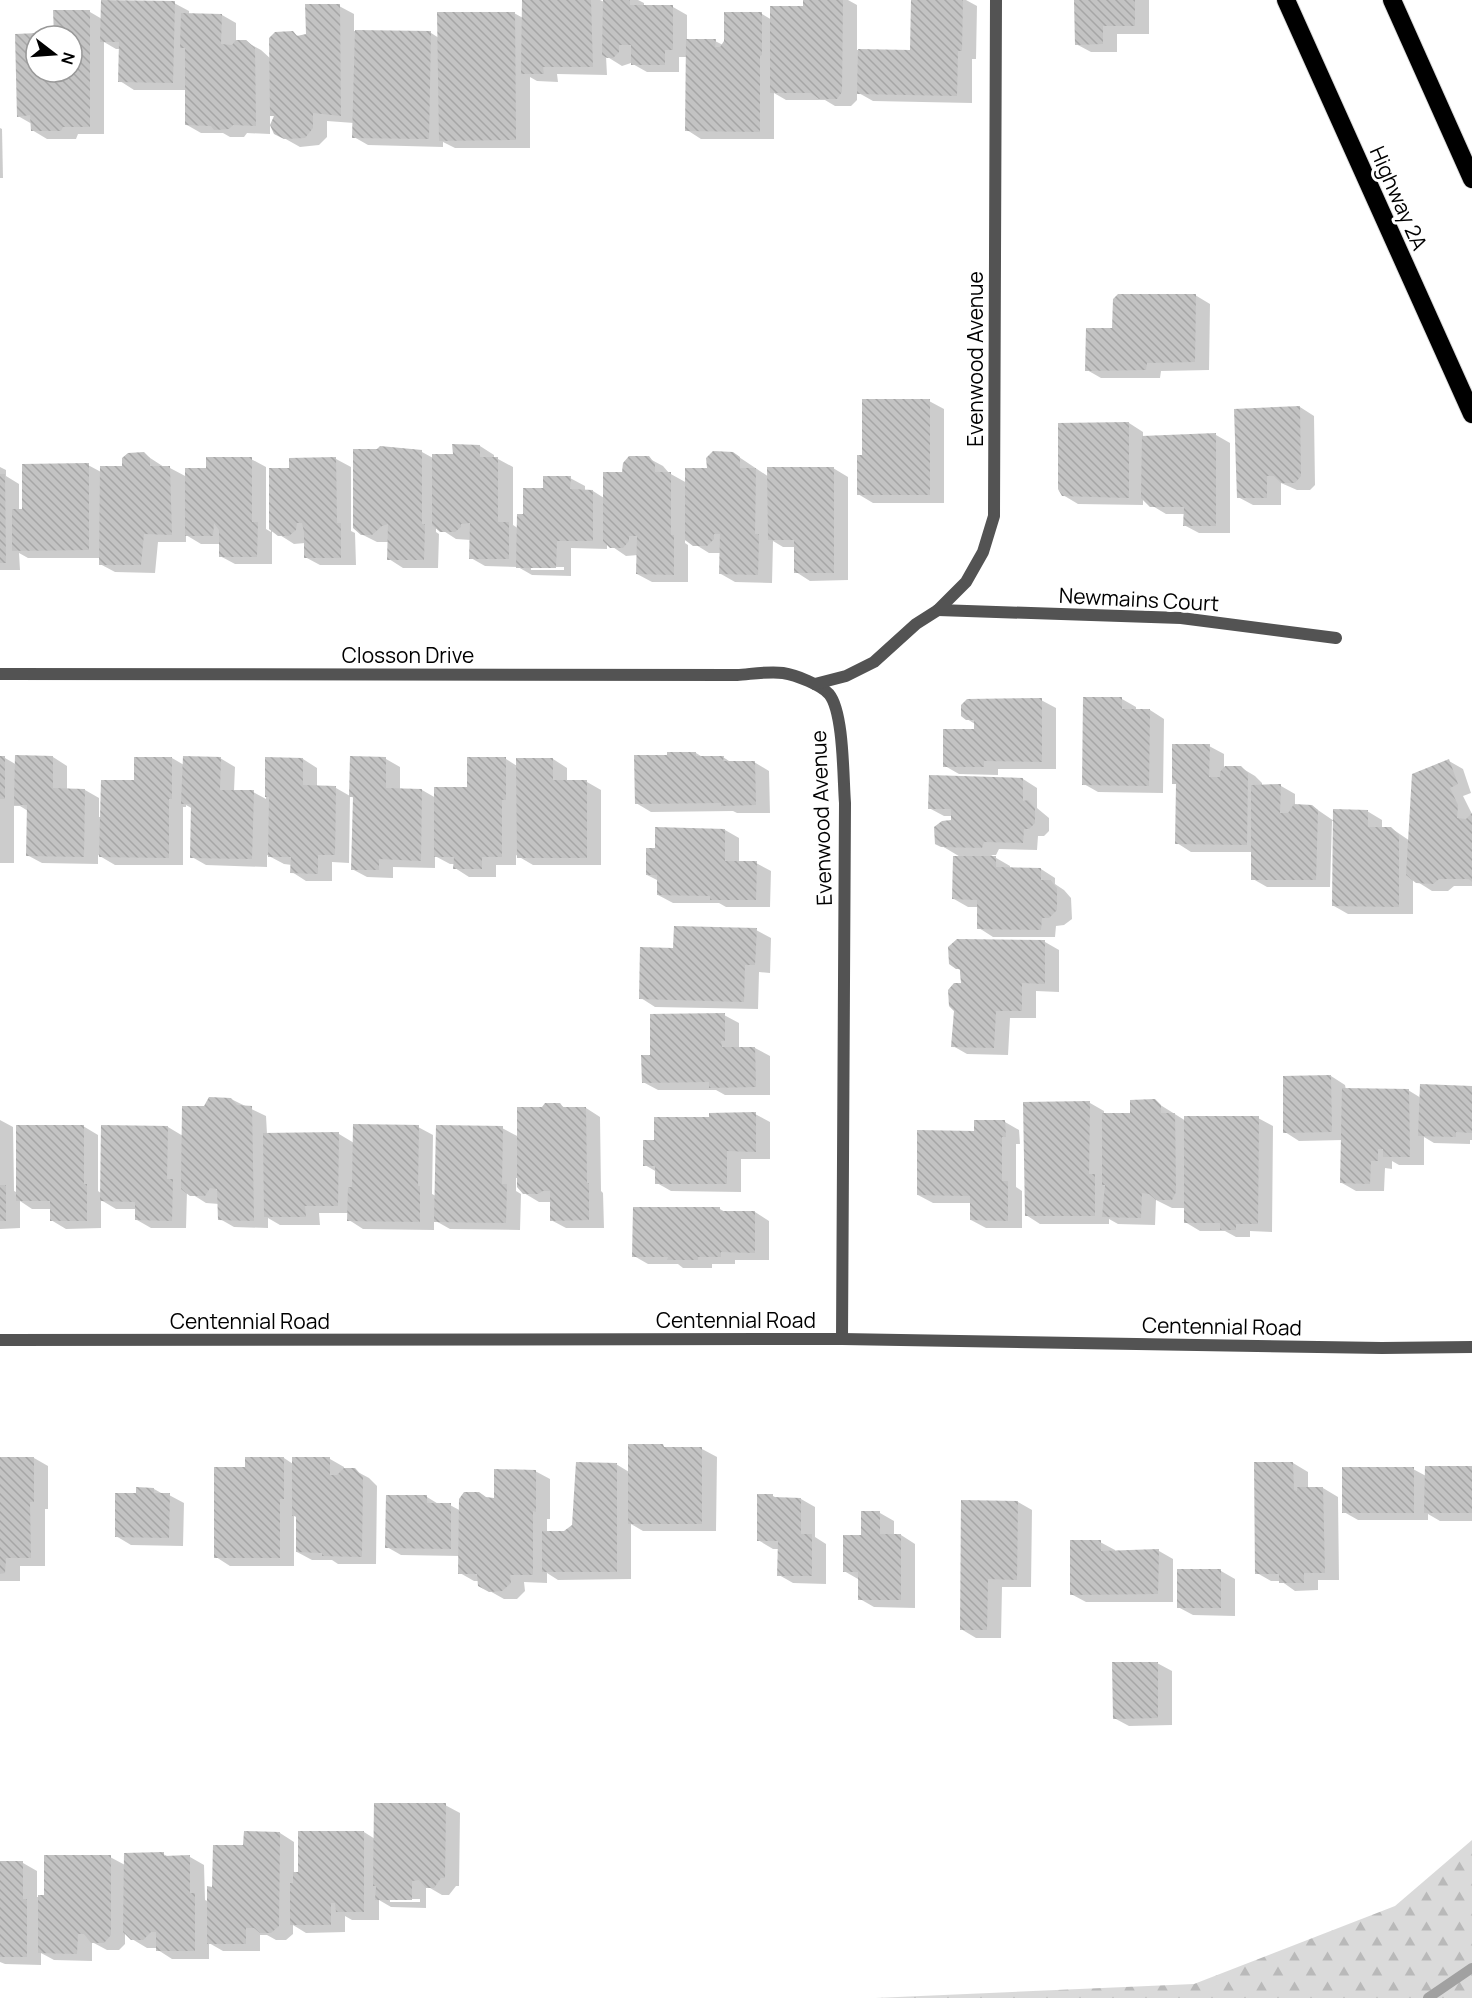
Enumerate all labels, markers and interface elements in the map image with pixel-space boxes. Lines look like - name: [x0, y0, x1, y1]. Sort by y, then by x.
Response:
- north arrow: [24, 24, 84, 84]
- text: N: [56, 50, 81, 67]
- street label: Highway 2A: [1364, 142, 1434, 254]
- street label: Evenwood Avenue: [961, 271, 989, 447]
- street label: Newmains Court: [1058, 581, 1220, 617]
- street label: Closson Drive: [342, 641, 474, 669]
- street label: Evenwood Avenue: [804, 730, 838, 906]
- street label: Centennial Road: [656, 1306, 816, 1334]
- street label: Centennial Road: [170, 1307, 330, 1335]
- street label: Centennial Road: [1142, 1311, 1302, 1341]

